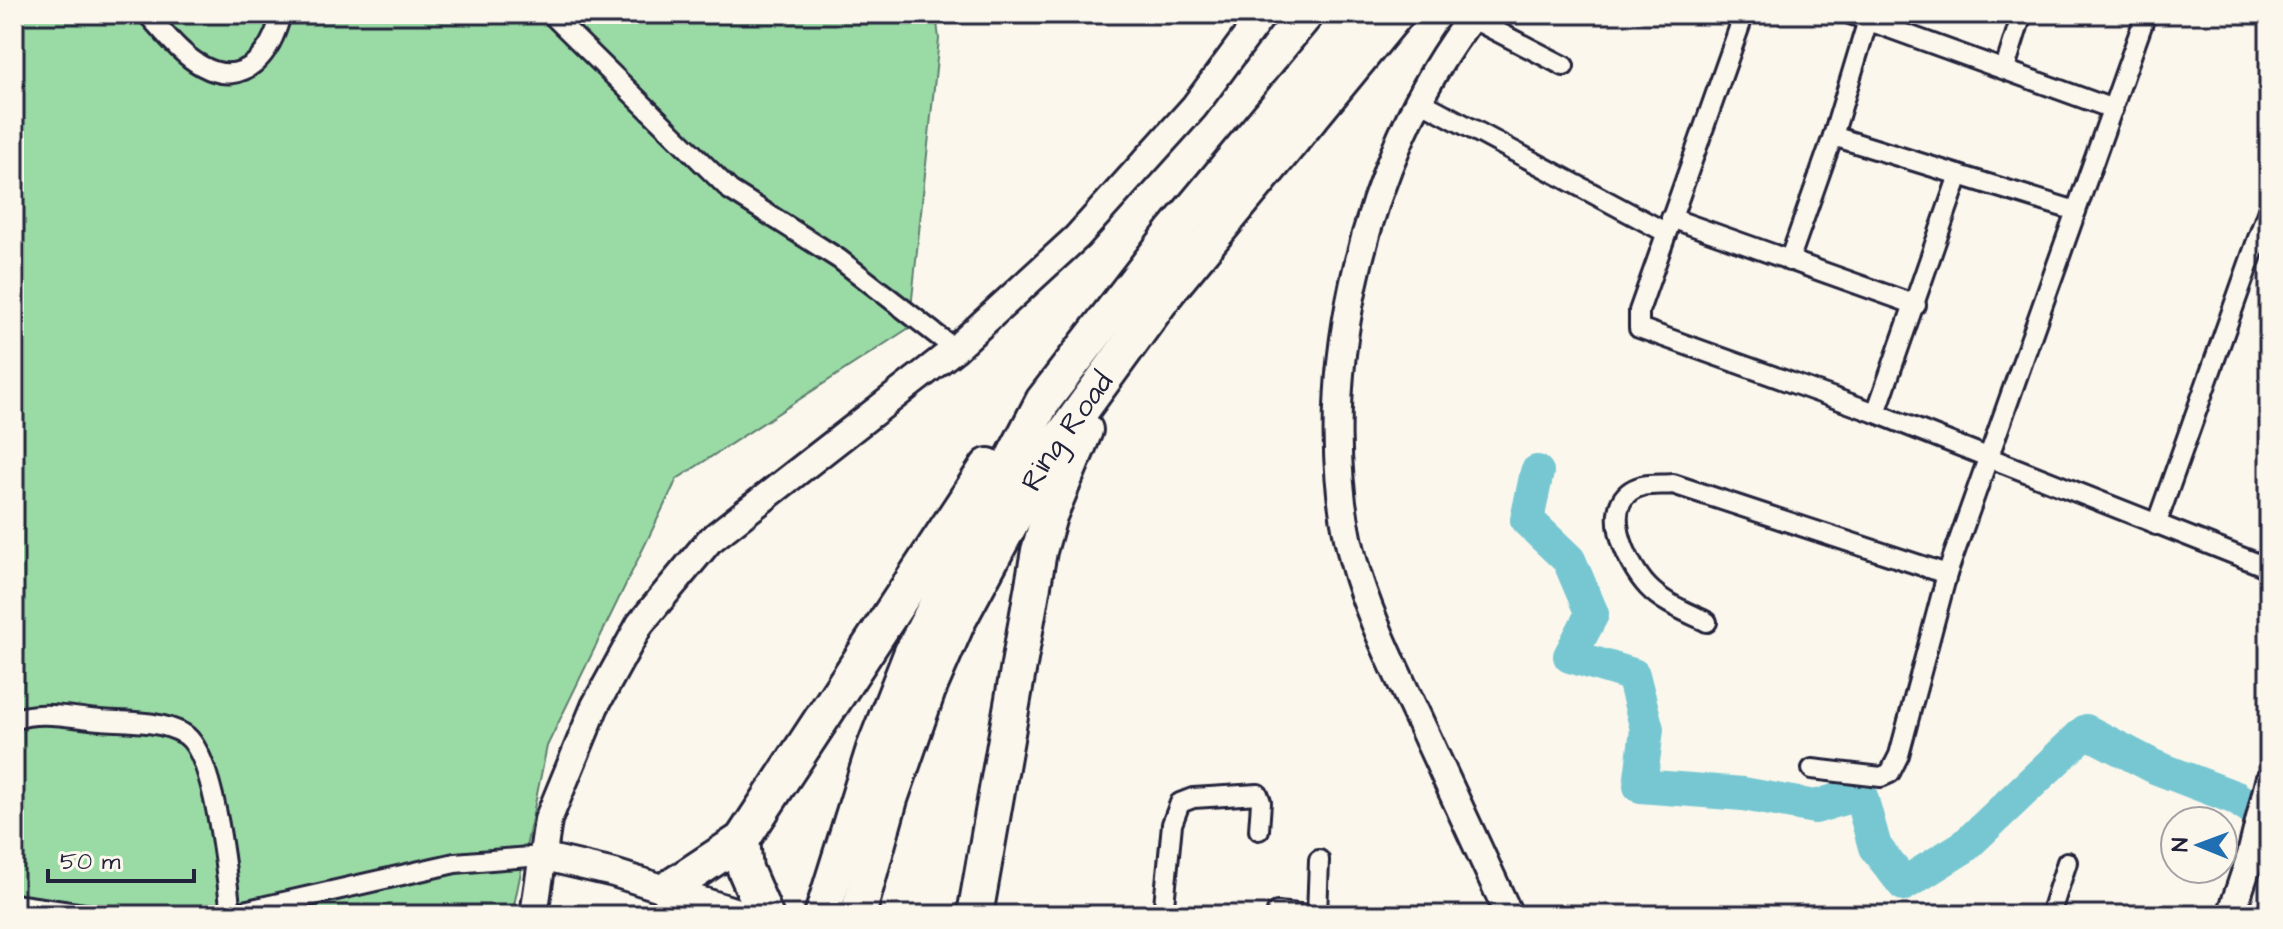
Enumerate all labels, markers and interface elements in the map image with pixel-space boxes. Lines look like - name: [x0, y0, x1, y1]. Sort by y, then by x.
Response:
- street label: Ring Road: [1011, 363, 1124, 499]
- north arrow: [2159, 805, 2239, 885]
- scale bar: [48, 833, 194, 883]
- text: N: [2165, 837, 2196, 852]
- text: 50 m: [60, 845, 121, 879]

